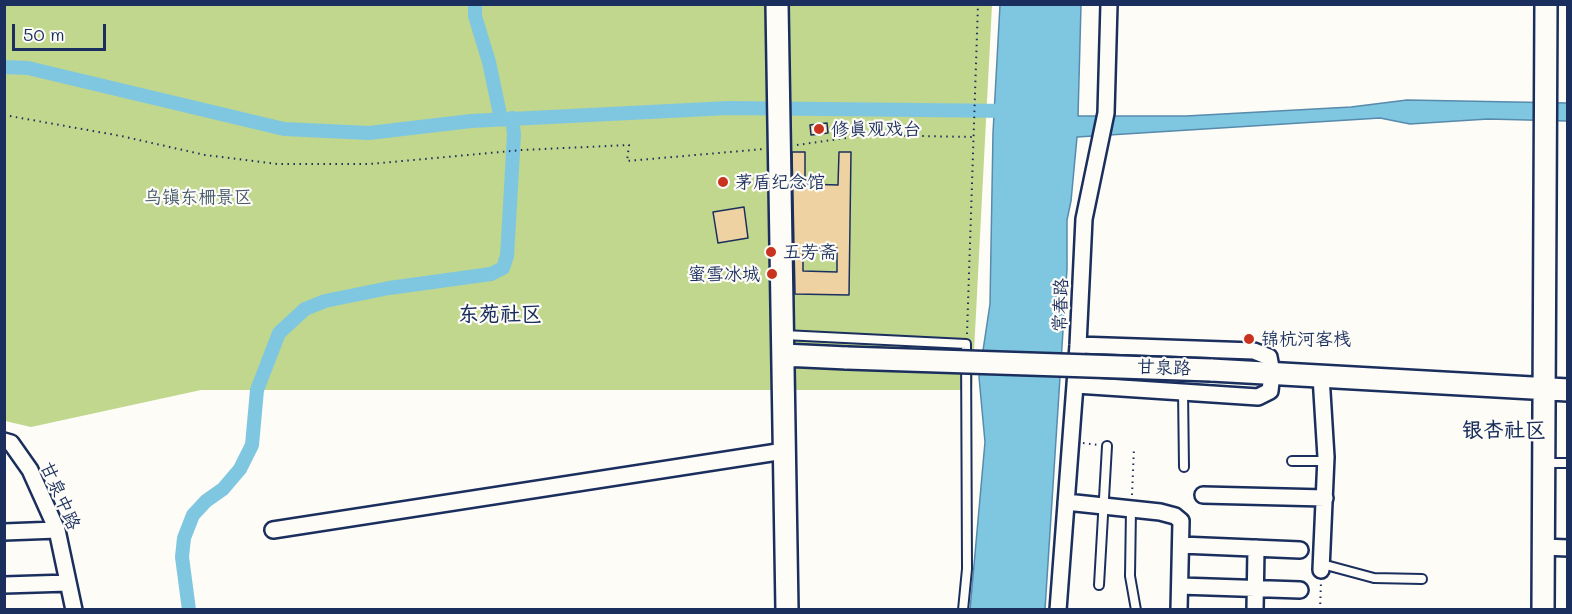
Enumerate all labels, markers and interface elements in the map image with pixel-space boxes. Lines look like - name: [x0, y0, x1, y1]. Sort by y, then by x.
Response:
- scale bar: [15, 12, 110, 50]
- text: 50 m: [23, 22, 65, 46]
- place label: 修真观戏台: [831, 118, 921, 140]
- marker: 修真观戏台: [812, 122, 826, 136]
- place label: 茅盾纪念馆: [735, 171, 825, 193]
- marker: 茅盾纪念馆: [716, 175, 730, 189]
- park label: 乌镇东栅景区: [144, 186, 252, 208]
- place label: 五芳斋: [783, 241, 837, 263]
- marker: 五芳斋: [764, 245, 778, 259]
- place label: 蜜雪冰城: [688, 263, 760, 285]
- marker: 蜜雪冰城: [765, 267, 779, 281]
- street label: 常春路: [1049, 278, 1073, 332]
- district label: 东苑社区: [458, 302, 542, 328]
- place label: 锦杭河客栈: [1261, 328, 1351, 350]
- marker: 锦杭河客栈: [1242, 332, 1256, 346]
- street label: 甘泉路: [1137, 356, 1191, 380]
- district label: 银杏社区: [1462, 418, 1546, 444]
- street label: 甘泉中路: [35, 459, 85, 533]

